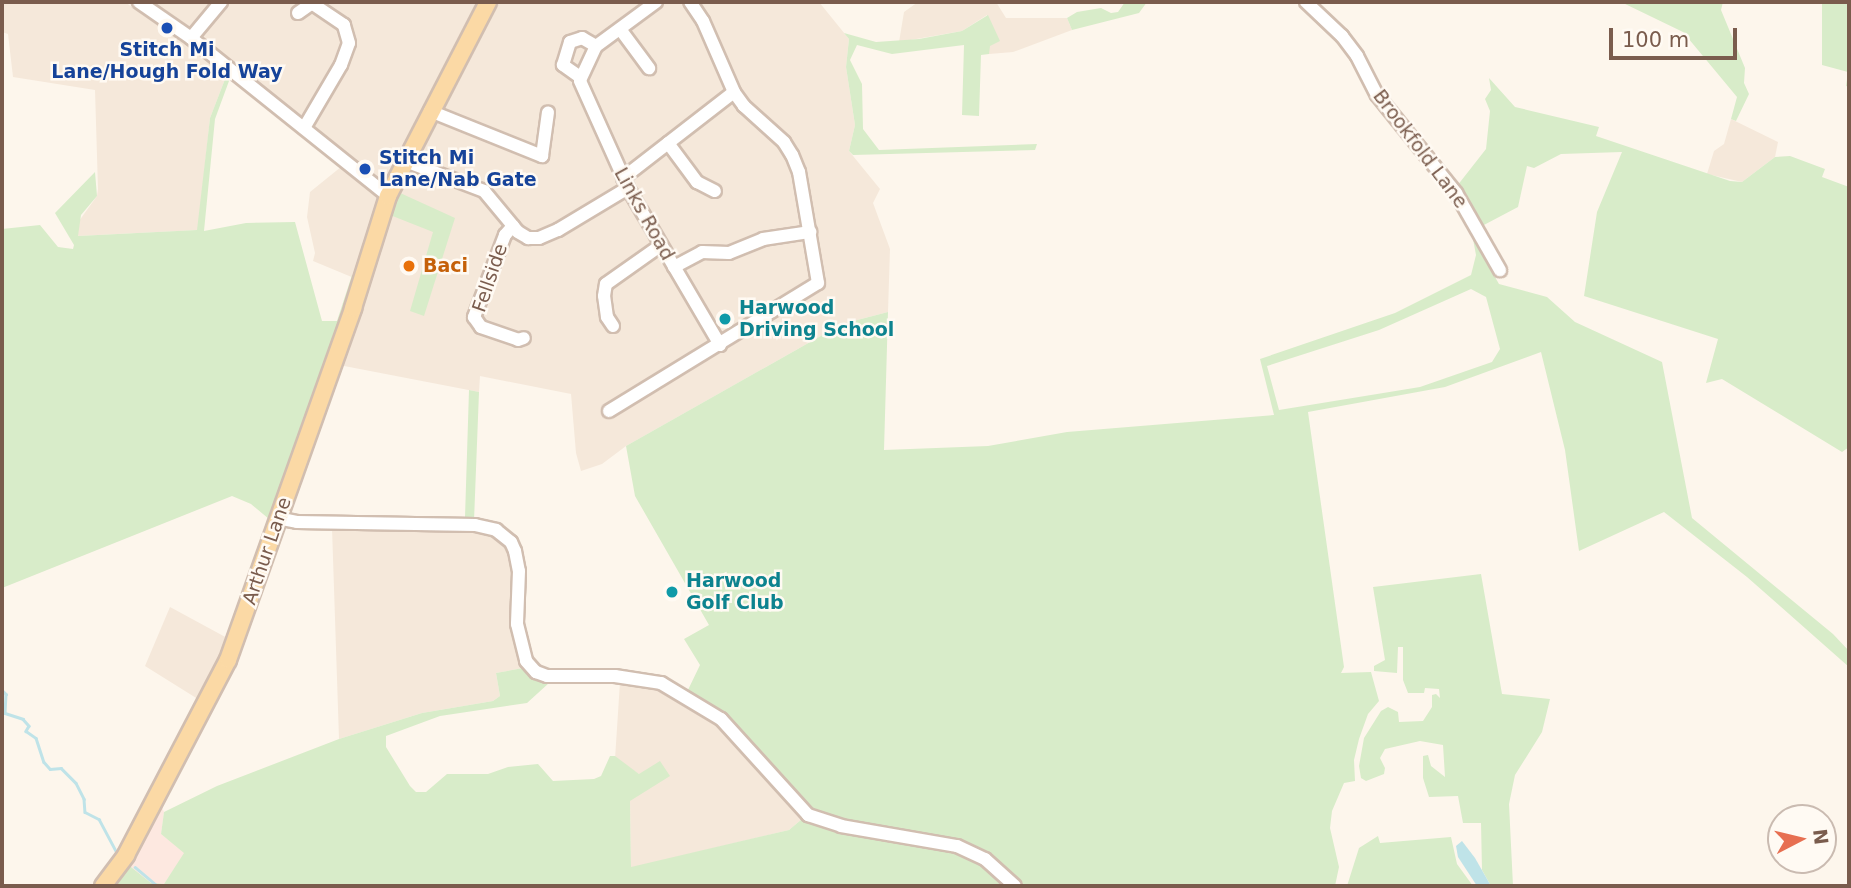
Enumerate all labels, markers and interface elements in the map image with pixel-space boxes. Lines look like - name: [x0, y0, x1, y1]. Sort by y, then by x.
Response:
- scale bar: [1613, 14, 1741, 58]
- marker: Stitch Mi Lane/Hough Fold Way: [159, 20, 175, 36]
- text: 100 m: [1622, 28, 1689, 52]
- place label: Stitch Mi Lane/Hough Fold Way: [51, 39, 283, 83]
- street label: Brookfold Lane: [1368, 85, 1472, 213]
- place label: Stitch Mi Lane/Nab Gate: [379, 147, 537, 191]
- marker: Stitch Mi Lane/Nab Gate: [357, 161, 373, 177]
- street label: Links Road: [609, 164, 679, 264]
- street label: Fellside: [468, 241, 512, 315]
- place label: Baci: [423, 255, 468, 277]
- marker: Baci: [401, 258, 417, 274]
- place label: Harwood Driving School: [739, 297, 894, 341]
- marker: Harwood Driving School: [717, 311, 733, 327]
- street label: Arthur Lane: [238, 494, 296, 608]
- place label: Harwood Golf Club: [686, 570, 784, 614]
- marker: Harwood Golf Club: [664, 584, 680, 600]
- north arrow: [1767, 804, 1837, 874]
- text: N: [1809, 827, 1833, 846]

